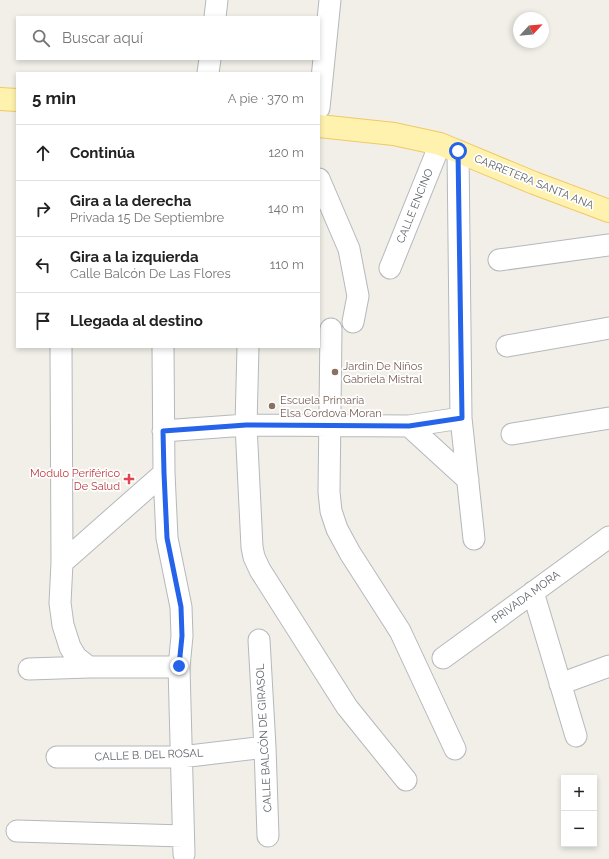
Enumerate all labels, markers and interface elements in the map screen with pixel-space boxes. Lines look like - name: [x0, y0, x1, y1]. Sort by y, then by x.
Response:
- north arrow: [513, 12, 549, 48]
- search box: [16, 16, 320, 60]
- icon: search: [30, 27, 52, 49]
- text: Buscar aquí: [62, 29, 143, 47]
- text: 5 min: [32, 88, 76, 108]
- text: A pie · 370 m: [228, 91, 304, 106]
- icon: ahead: [32, 142, 54, 164]
- route start: [449, 142, 467, 160]
- text: Continúa: [70, 144, 135, 162]
- text: 120 m: [268, 145, 304, 160]
- street label: CARRETERA SANTA ANA: [472, 152, 596, 212]
- street label: CALLE ENCINO: [394, 167, 436, 245]
- text: Gira a la derecha: [70, 192, 191, 210]
- icon: right: [32, 198, 54, 220]
- text: 140 m: [268, 201, 304, 216]
- text: Privada 15 De Septiembre: [70, 210, 224, 225]
- text: Gira a la izquierda: [70, 248, 199, 266]
- icon: left: [32, 254, 54, 276]
- text: 110 m: [270, 257, 304, 272]
- text: Calle Balcón De Las Flores: [70, 266, 231, 281]
- icon: arrive: [32, 310, 54, 332]
- text: Llegada al destino: [70, 312, 203, 330]
- place label: Jardin De Niños Gabriela Mistral: [343, 360, 423, 386]
- marker: Jardin De Niños Gabriela Mistral: [330, 367, 340, 377]
- place label: Escuela Primaria Elsa Cordova Moran: [280, 394, 382, 420]
- marker: Escuela Primaria Elsa Cordova Moran: [267, 401, 277, 411]
- place label: Modulo Periférico De Salud: [30, 467, 120, 493]
- marker: Modulo Periférico De Salud: [123, 473, 135, 485]
- street label: PRIVADA MORA: [489, 568, 563, 626]
- route end: [170, 657, 188, 675]
- street label: CALLE BALCÓN DE GIRASOL: [253, 663, 274, 813]
- street label: CALLE B. DEL ROSAL: [94, 747, 204, 763]
- map controls: [561, 775, 597, 847]
- button: +: [561, 775, 597, 811]
- button: −: [561, 811, 597, 847]

